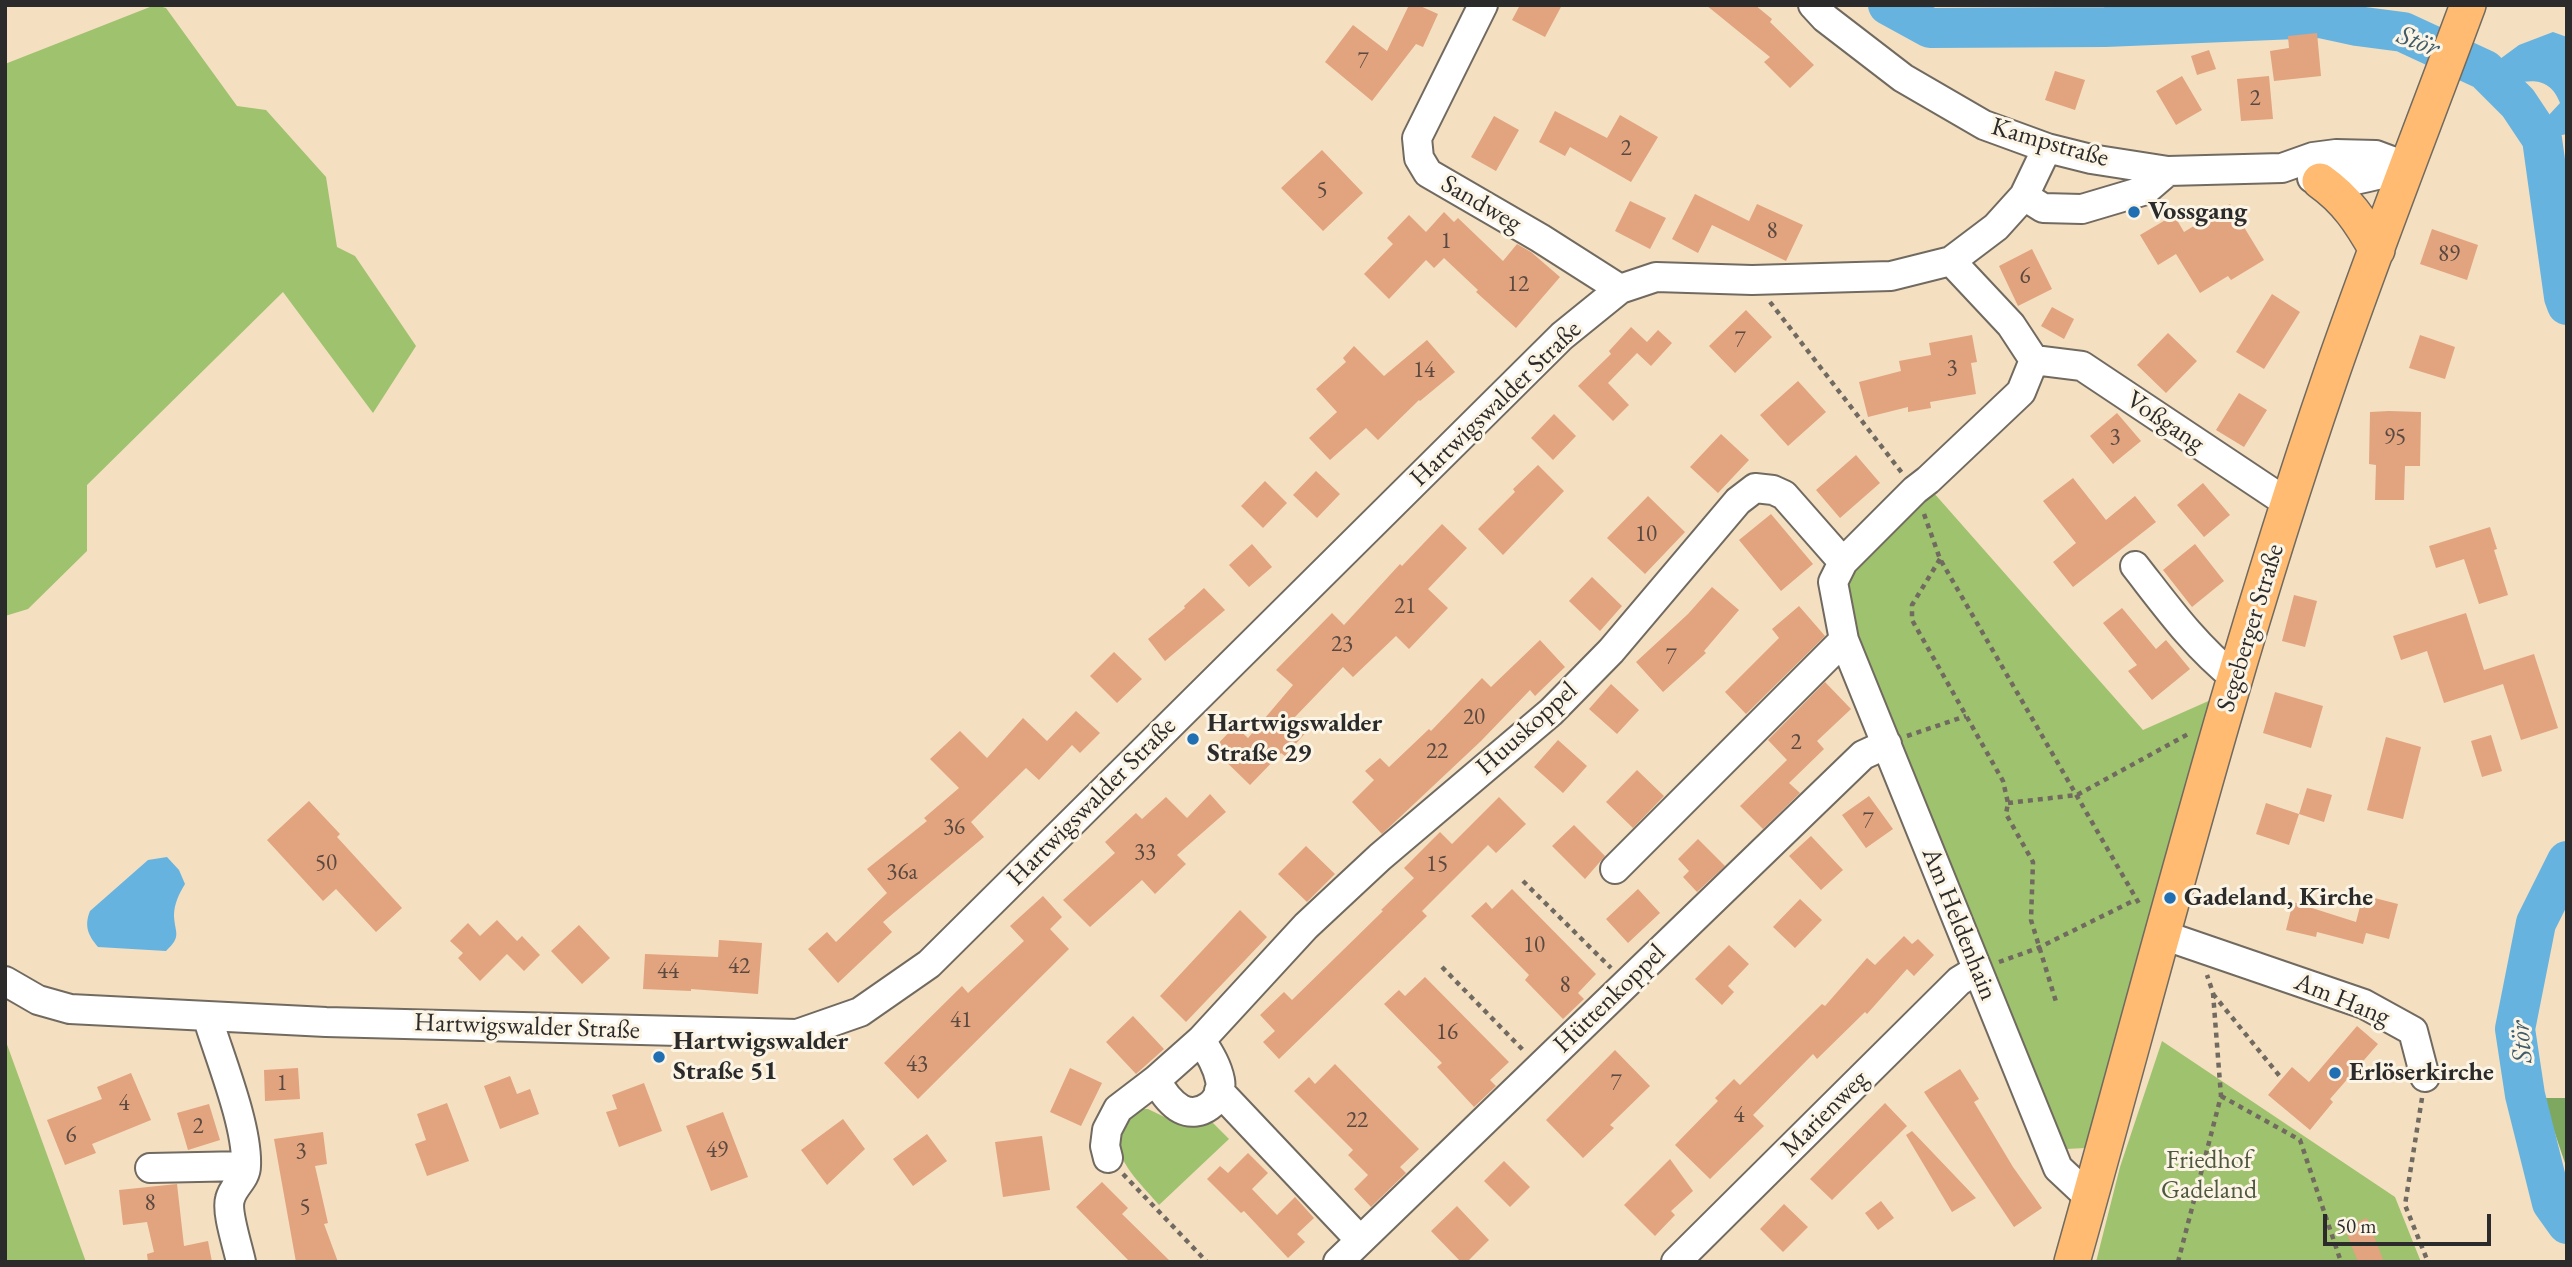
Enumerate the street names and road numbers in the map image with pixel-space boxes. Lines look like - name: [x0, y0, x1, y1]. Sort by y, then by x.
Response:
- street label: Kampstraße: [1988, 111, 2112, 175]
- street label: Sandweg: [1435, 169, 1527, 239]
- street label: Hartwigswalder Straße: [1404, 314, 1588, 494]
- street label: Voßgang: [2120, 385, 2210, 459]
- street label: Segeberger Straße: [2211, 540, 2291, 716]
- street label: Huuskoppel: [1470, 675, 1584, 783]
- street label: Hartwigswalder Straße: [1001, 711, 1183, 893]
- street label: Am Heldenhain: [1914, 843, 2004, 1005]
- street label: Hüttenkoppel: [1548, 938, 1672, 1060]
- street label: Am Hang: [2290, 967, 2394, 1033]
- street label: Hartwigswalder Straße: [414, 1007, 640, 1047]
- street label: Marienweg: [1775, 1064, 1875, 1164]

